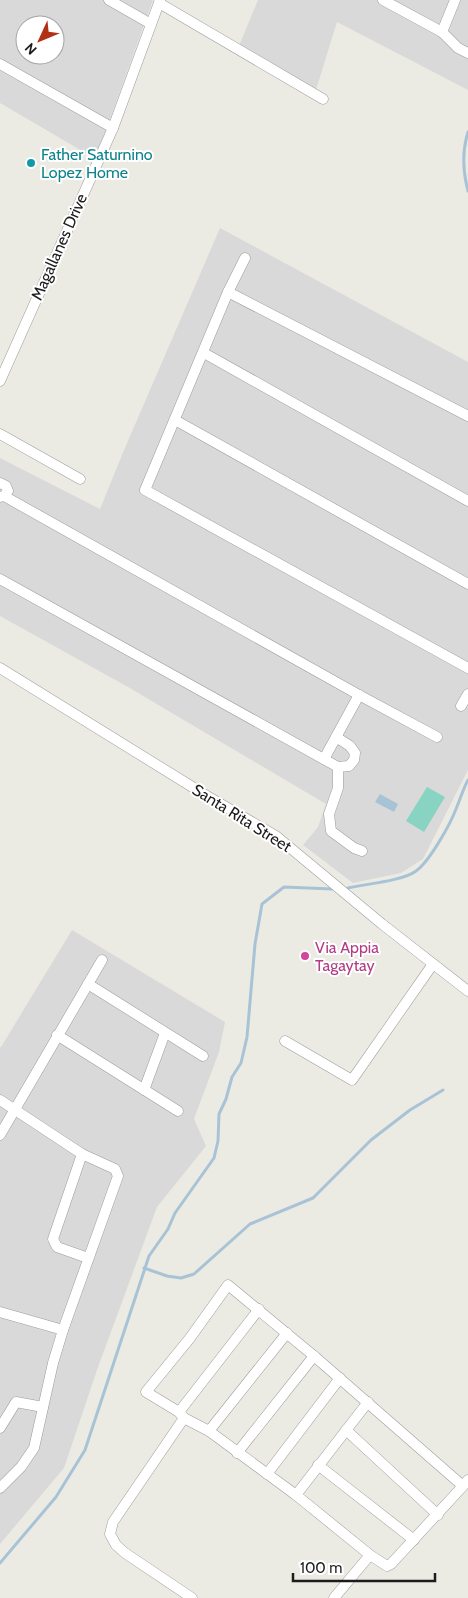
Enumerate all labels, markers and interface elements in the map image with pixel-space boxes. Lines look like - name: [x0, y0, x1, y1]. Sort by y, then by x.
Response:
- north arrow: [15, 15, 65, 65]
- text: N: [21, 39, 41, 59]
- place label: Father Saturnino Lopez Home: [41, 145, 153, 182]
- marker: Father Saturnino Lopez Home: [25, 157, 37, 169]
- street label: Magallanes Drive: [27, 191, 91, 303]
- street label: Santa Rita Street: [189, 780, 296, 856]
- place label: Via Appia Tagaytay: [315, 938, 379, 975]
- marker: Via Appia Tagaytay: [299, 950, 311, 962]
- scale bar: [293, 1550, 436, 1582]
- text: 100 m: [300, 1559, 342, 1577]

